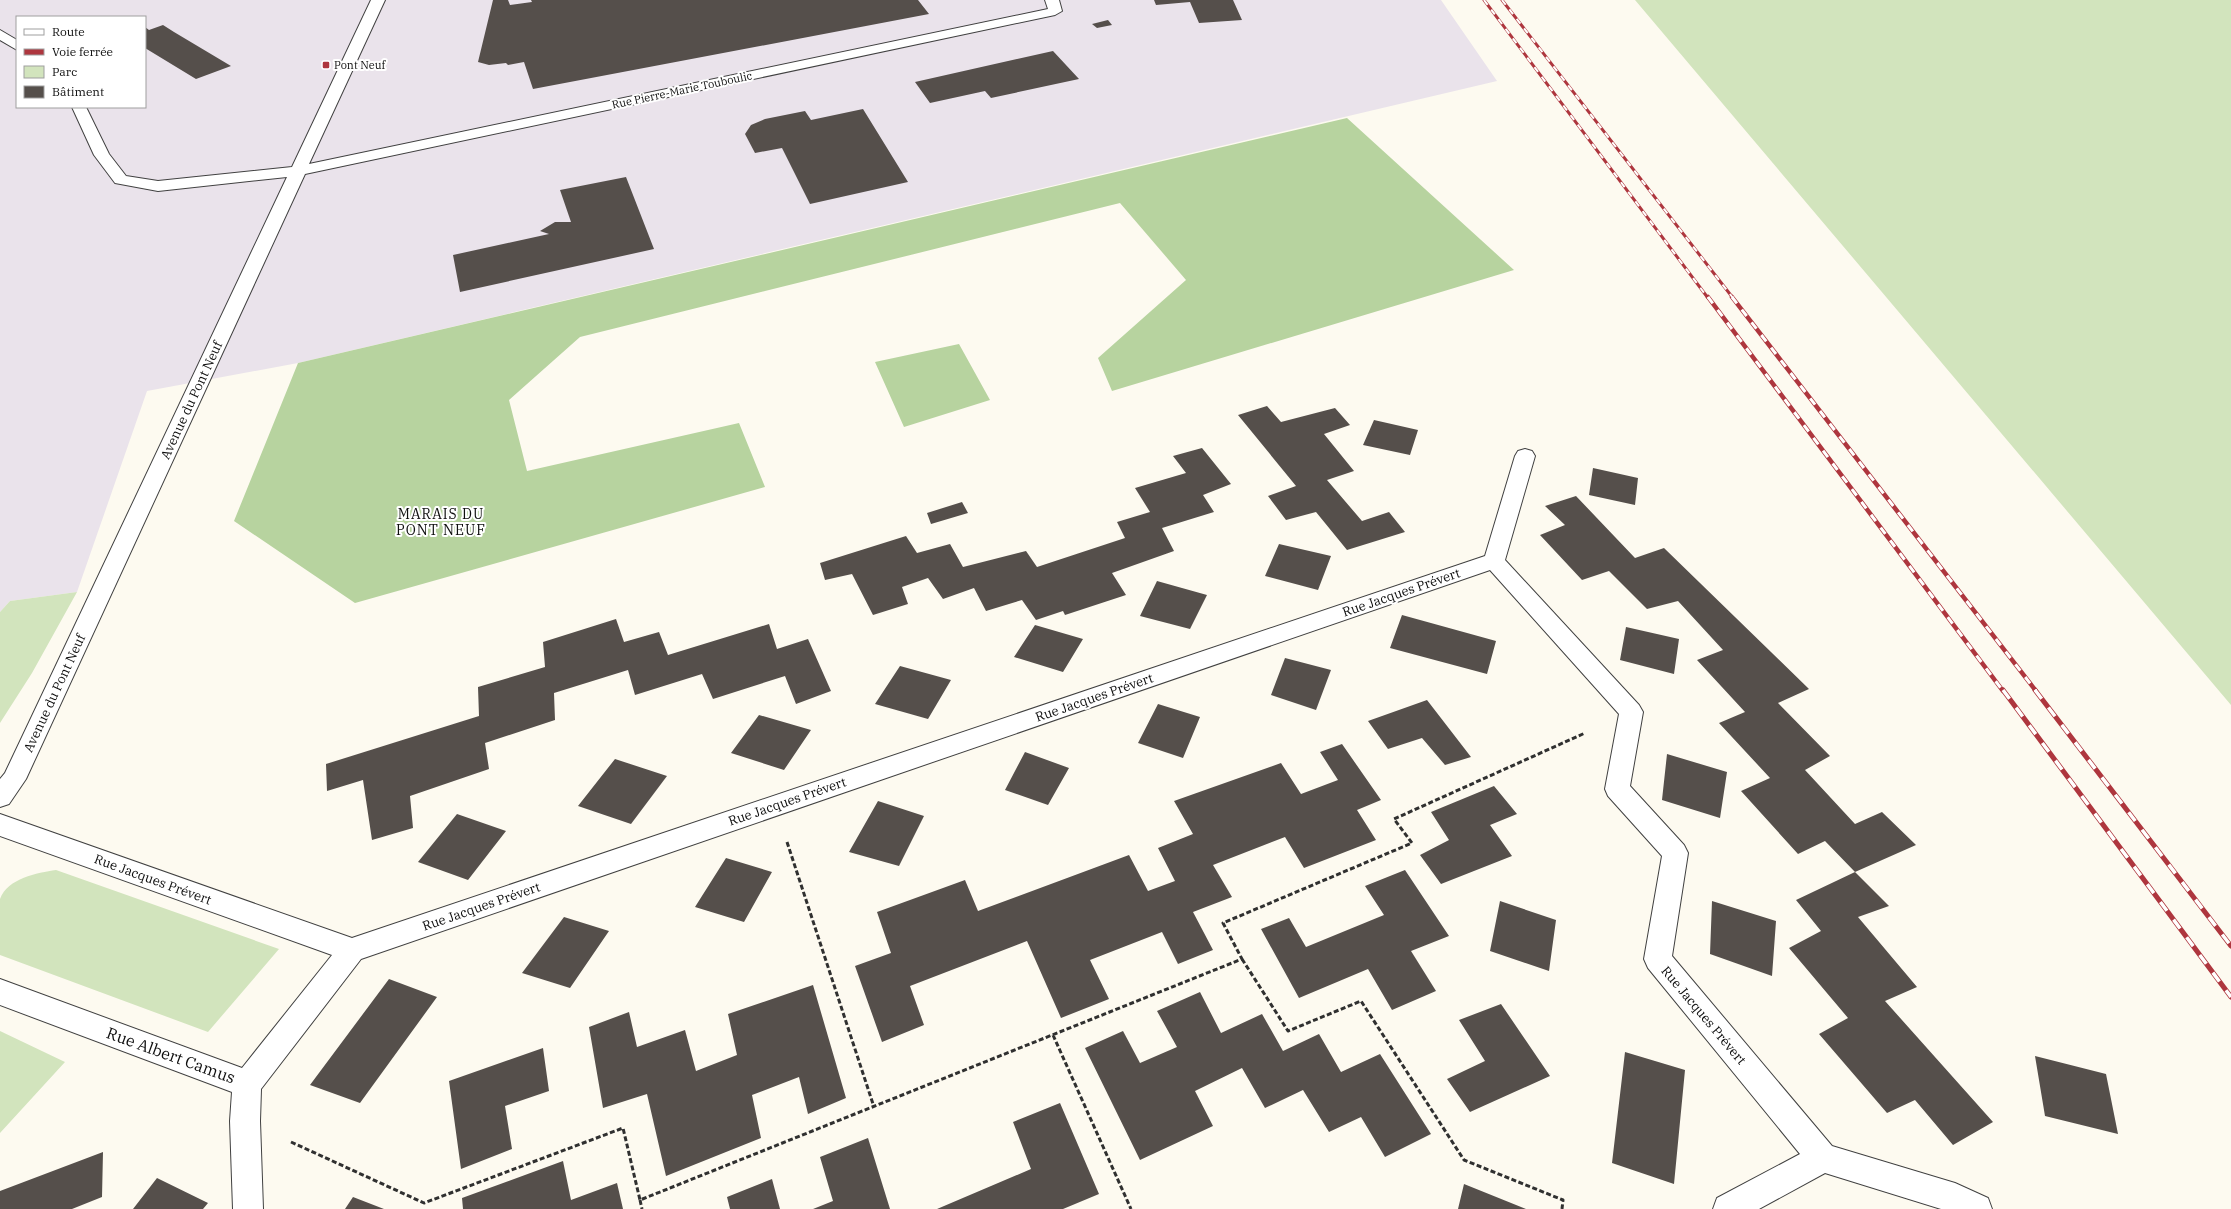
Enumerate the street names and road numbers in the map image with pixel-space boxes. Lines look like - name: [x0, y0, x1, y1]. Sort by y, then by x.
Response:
- street label: Rue Pierre-Marie Touboulic: [611, 68, 754, 112]
- street label: Avenue du Pont Neuf: [157, 337, 227, 462]
- street label: Rue Jacques Prévert: [1340, 564, 1463, 621]
- street label: Avenue du Pont Neuf: [20, 630, 90, 755]
- street label: Rue Jacques Prévert: [1033, 669, 1156, 726]
- street label: Rue Jacques Prévert: [726, 773, 849, 830]
- street label: Rue Jacques Prévert: [92, 850, 214, 909]
- street label: Rue Jacques Prévert: [420, 878, 543, 935]
- street label: Rue Jacques Prévert: [1657, 963, 1750, 1068]
- street label: Rue Albert Camus: [104, 1022, 238, 1088]

